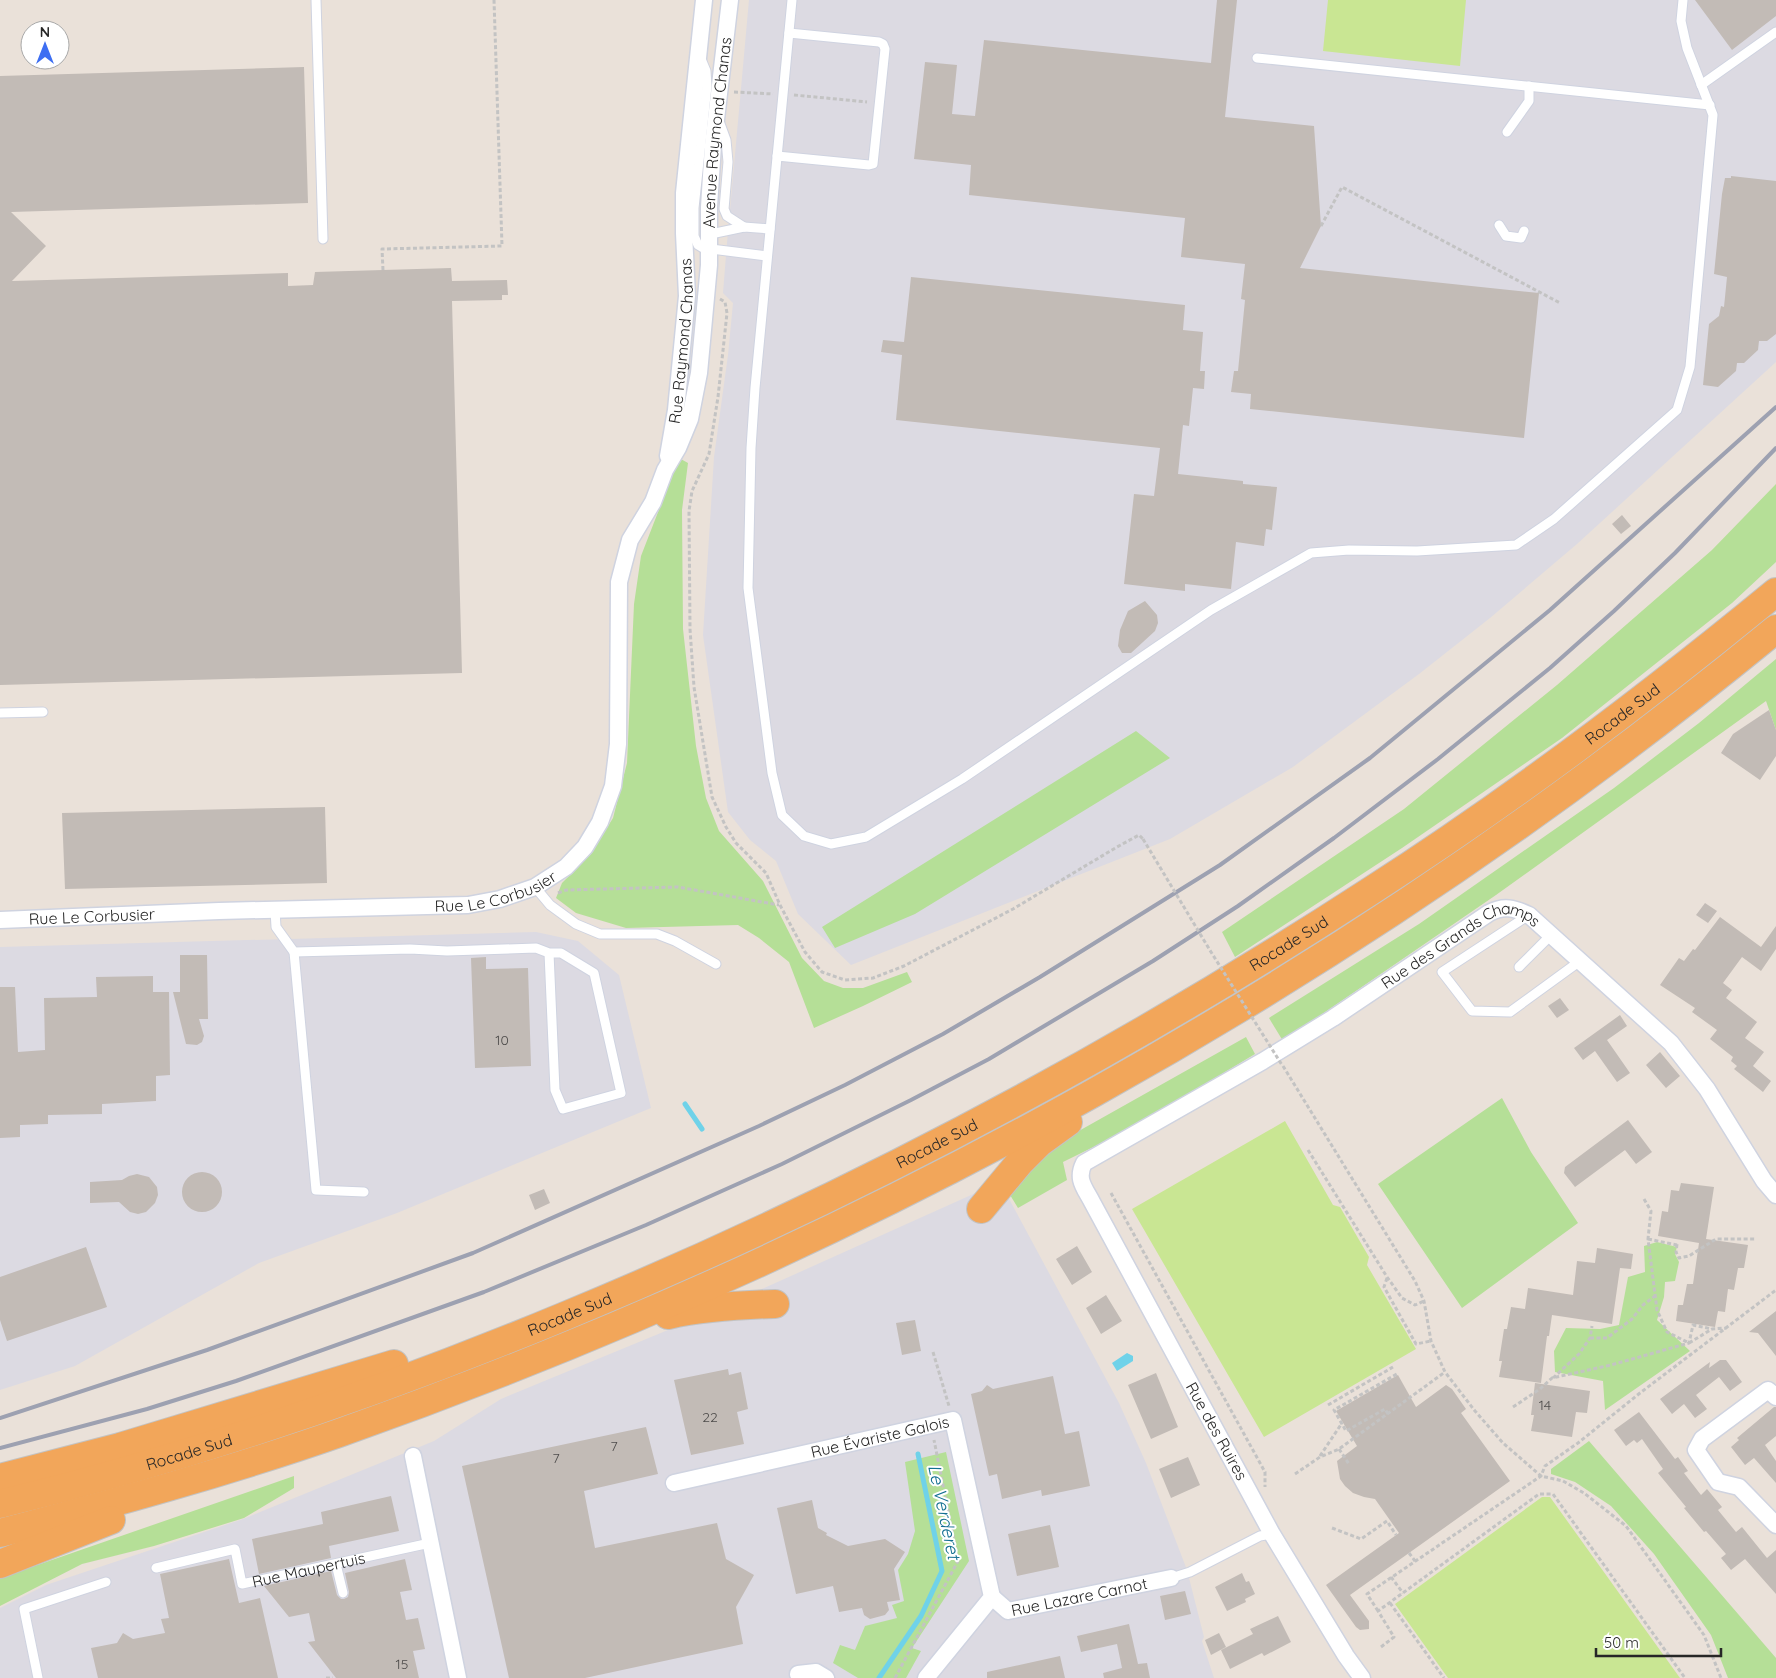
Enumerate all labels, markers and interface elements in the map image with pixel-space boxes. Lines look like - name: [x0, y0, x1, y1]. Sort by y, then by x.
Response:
- north arrow: [20, 20, 70, 70]
- text: N: [40, 23, 50, 41]
- street label: Avenue Raymond Chanas: [699, 36, 736, 228]
- street label: Rue Raymond Chanas: [664, 258, 697, 425]
- street label: Rocade Sud: [1581, 679, 1664, 749]
- street label: Rue Le Corbusier: [434, 866, 560, 916]
- street label: Rue des Grands Champs: [1377, 898, 1545, 993]
- street label: Rue Le Corbusier: [28, 904, 155, 929]
- street label: Rocade Sud: [1245, 911, 1332, 975]
- house number: 10: [495, 1031, 509, 1049]
- street label: Rocade Sud: [893, 1114, 981, 1173]
- street label: Rocade Sud: [525, 1288, 615, 1340]
- street label: Rue des Ruires: [1182, 1378, 1252, 1484]
- house number: 14: [1539, 1396, 1551, 1414]
- house number: 22: [702, 1408, 718, 1426]
- street label: Rue Évariste Galois: [809, 1411, 951, 1462]
- street label: Rocade Sud: [143, 1429, 235, 1474]
- house number: 7: [610, 1437, 618, 1455]
- house number: 7: [552, 1449, 560, 1467]
- water label: Le Verderet: [923, 1462, 966, 1563]
- street label: Rue Maupertuis: [250, 1547, 367, 1592]
- street label: Rue Lazare Carnot: [1009, 1573, 1149, 1620]
- scale bar: [1596, 1626, 1721, 1658]
- text: 50 m: [1604, 1633, 1639, 1652]
- house number: 15: [396, 1655, 408, 1673]

